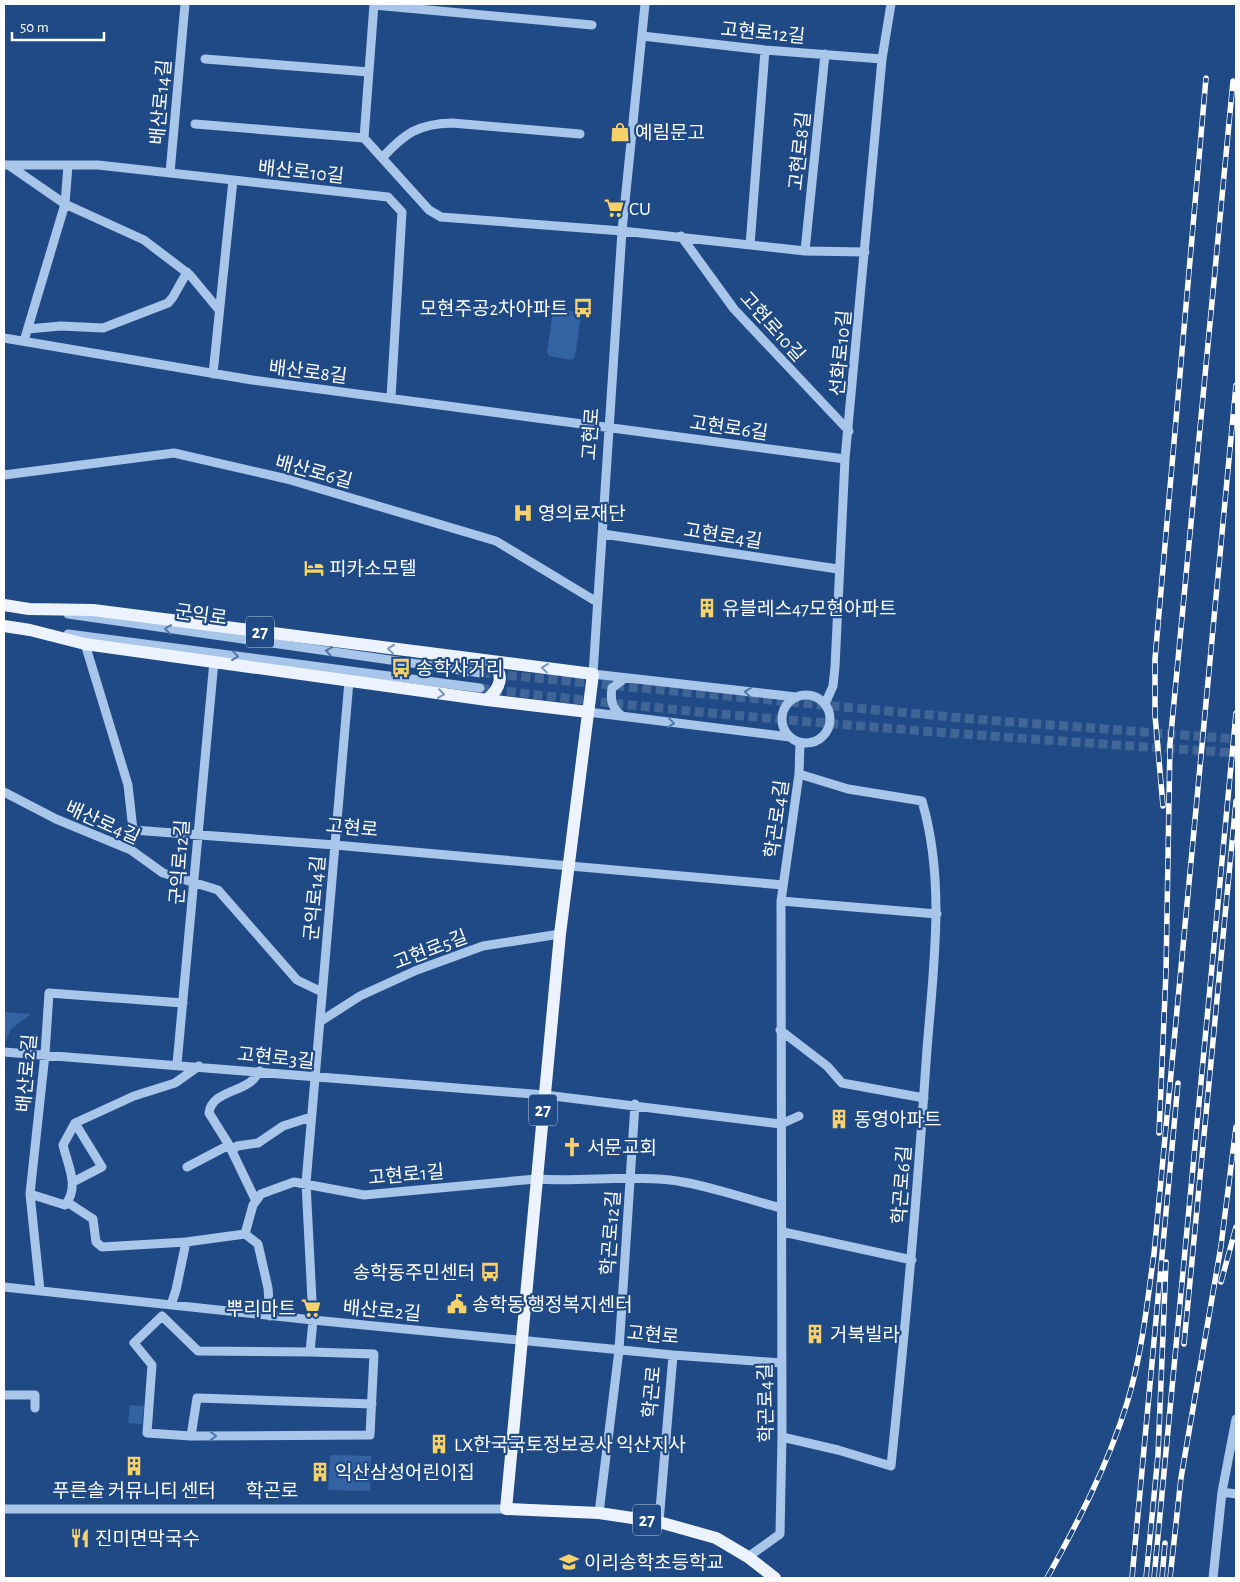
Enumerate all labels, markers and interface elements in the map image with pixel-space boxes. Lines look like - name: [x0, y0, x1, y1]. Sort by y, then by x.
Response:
- scale bar: [12, 10, 105, 42]
- street label: 고현로12길: [720, 19, 806, 47]
- text: 50 m: [20, 20, 49, 35]
- street label: 배산로14길: [147, 59, 175, 146]
- street label: 고현로8길: [786, 111, 814, 191]
- shop icon: 예림문고: [609, 121, 631, 143]
- place label: 예림문고: [635, 123, 705, 143]
- street label: 배산로10길: [257, 158, 345, 186]
- supermarket icon: CU: [603, 197, 625, 219]
- place label: CU: [629, 200, 651, 219]
- street label: 고현로10길: [736, 288, 809, 366]
- bus stop icon: 모현주공2차아파트: [572, 297, 594, 319]
- place label: 모현주공2차아파트: [420, 299, 568, 319]
- street label: 선화로10길: [827, 309, 855, 397]
- street label: 배산로8길: [267, 357, 348, 387]
- street label: 고현로: [579, 407, 603, 461]
- street label: 고현로6길: [688, 413, 769, 443]
- street label: 배산로6길: [273, 452, 354, 492]
- hospital icon: 영의료재단: [512, 502, 534, 524]
- place label: 영의료재단: [538, 504, 626, 524]
- street label: 고현로4길: [682, 520, 763, 552]
- hotel icon: 피카소모텔: [303, 557, 325, 579]
- place label: 피카소모텔: [329, 559, 416, 579]
- building icon: 유블레스47모현아파트: [696, 597, 718, 619]
- place label: 유블레스47모현아파트: [722, 599, 896, 619]
- street label: 군익로: [173, 601, 228, 629]
- road number: 27: [246, 616, 274, 648]
- one-way arrow: [164, 624, 173, 634]
- one-way arrow: [386, 644, 394, 655]
- one-way arrow: [325, 647, 334, 657]
- one-way arrow: [231, 650, 239, 661]
- bus stop icon: 송학사거리: [390, 657, 412, 679]
- place label: 송학사거리: [416, 659, 503, 679]
- one-way arrow: [540, 663, 548, 674]
- one-way arrow: [743, 687, 751, 698]
- one-way arrow: [437, 688, 445, 699]
- one-way arrow: [667, 717, 675, 727]
- street label: 학곤로4길: [762, 779, 792, 860]
- street label: 배산로4길: [62, 798, 143, 848]
- street label: 고현로: [325, 816, 379, 840]
- street label: 군익로12길: [167, 819, 193, 905]
- street label: 군익로14길: [301, 855, 329, 942]
- street label: 고현로5길: [390, 927, 470, 973]
- street label: 배산로2길: [14, 1033, 40, 1113]
- street label: 고현로3길: [236, 1044, 316, 1072]
- road number: 27: [529, 1094, 557, 1126]
- building icon: 동영아파트: [828, 1108, 850, 1130]
- place label: 동영아파트: [854, 1110, 941, 1130]
- church icon: 서문교회: [561, 1136, 583, 1158]
- place label: 서문교회: [587, 1138, 657, 1158]
- street label: 학곤로6길: [889, 1145, 915, 1225]
- street label: 고현로1길: [367, 1162, 445, 1188]
- street label: 학곤로12길: [598, 1190, 624, 1276]
- bus stop icon: 송학동주민센터: [479, 1261, 501, 1283]
- place label: 송학동주민센터: [353, 1263, 475, 1283]
- public building icon: 송학동 행정복지센터: [446, 1293, 468, 1315]
- place label: 송학동 행정복지센터: [472, 1295, 632, 1315]
- supermarket icon: 뿌리마트: [300, 1297, 322, 1319]
- street label: 배산로2길: [342, 1298, 422, 1324]
- place label: 뿌리마트: [226, 1299, 296, 1319]
- street label: 고현로: [626, 1323, 680, 1347]
- building icon: 거북빌라: [804, 1323, 826, 1345]
- place label: 거북빌라: [830, 1325, 900, 1345]
- street label: 학곤로4길: [755, 1363, 777, 1443]
- street label: 학곤로: [640, 1365, 664, 1419]
- one-way arrow: [210, 1431, 217, 1441]
- building icon: LX한국국토정보공사 익산지사: [428, 1433, 450, 1455]
- place label: LX한국국토정보공사 익산지사: [454, 1435, 686, 1455]
- building icon: 푸른솔 커뮤니티 센터: [123, 1455, 145, 1477]
- building icon: 익산삼성어린이집: [309, 1461, 331, 1483]
- place label: 익산삼성어린이집: [335, 1463, 475, 1483]
- place label: 푸른솔 커뮤니티 센터: [52, 1481, 216, 1501]
- street label: 학곤로: [246, 1481, 298, 1501]
- road number: 27: [633, 1504, 661, 1536]
- restaurant icon: 진미면막국수: [69, 1527, 91, 1549]
- place label: 진미면막국수: [95, 1529, 200, 1549]
- school or university icon: 이리송학초등학교: [558, 1551, 580, 1573]
- place label: 이리송학초등학교: [584, 1553, 724, 1573]

